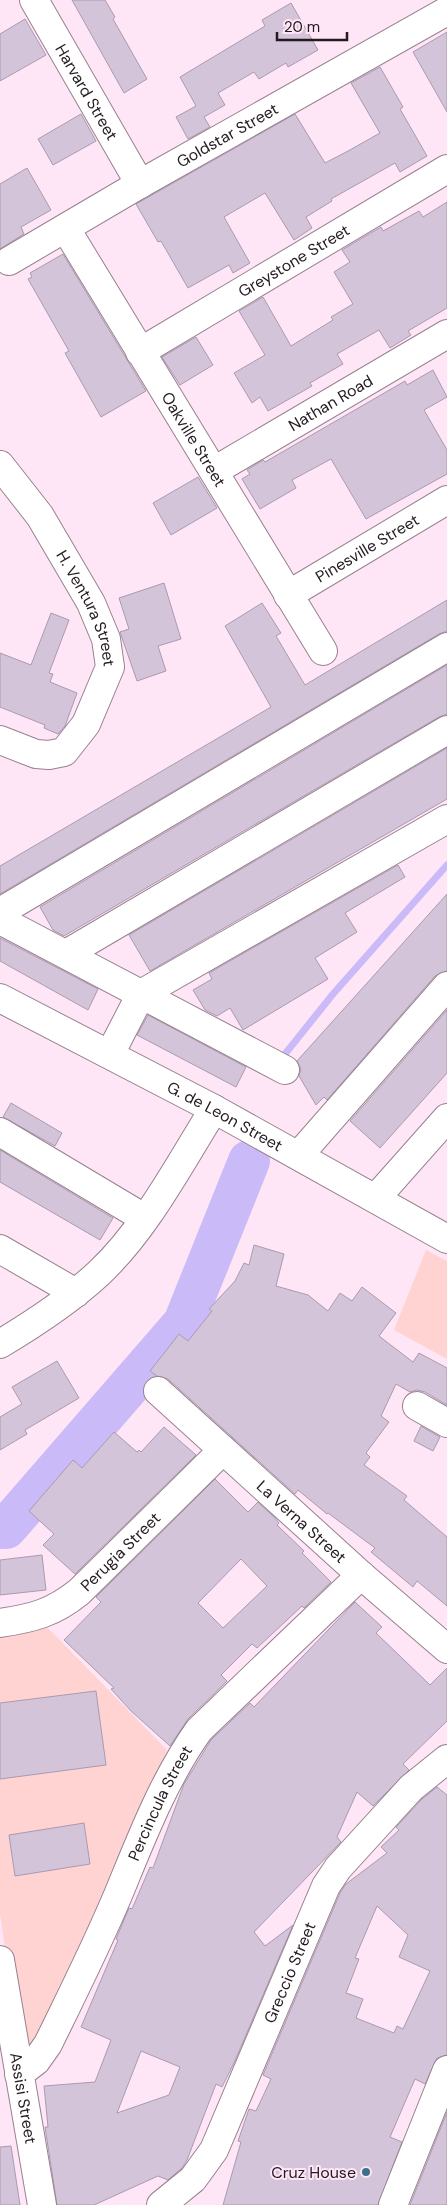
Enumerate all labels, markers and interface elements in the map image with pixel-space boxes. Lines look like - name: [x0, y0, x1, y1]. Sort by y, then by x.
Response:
- scale bar: [277, 10, 347, 42]
- text: 20 m: [284, 17, 320, 37]
- street label: Harvard Street: [51, 40, 122, 144]
- street label: Goldstar Street: [173, 98, 282, 172]
- street label: Greystone Street: [234, 219, 354, 302]
- street label: Nathan Road: [285, 370, 377, 436]
- street label: Oakville Street: [157, 388, 230, 491]
- street label: Pinesville Street: [312, 509, 423, 587]
- street label: H. Ventura Street: [51, 546, 120, 668]
- street label: G. de Leon Street: [163, 1076, 286, 1156]
- street label: La Verna Street: [252, 1476, 351, 1568]
- street label: Perugia Street: [76, 1508, 165, 1596]
- street label: Percincula Street: [123, 1741, 197, 1864]
- street label: Greccio Street: [259, 1919, 321, 2026]
- street label: Assisi Street: [5, 2051, 41, 2145]
- place label: Cruz House: [271, 2162, 356, 2183]
- marker: Cruz House: [360, 2166, 372, 2178]

